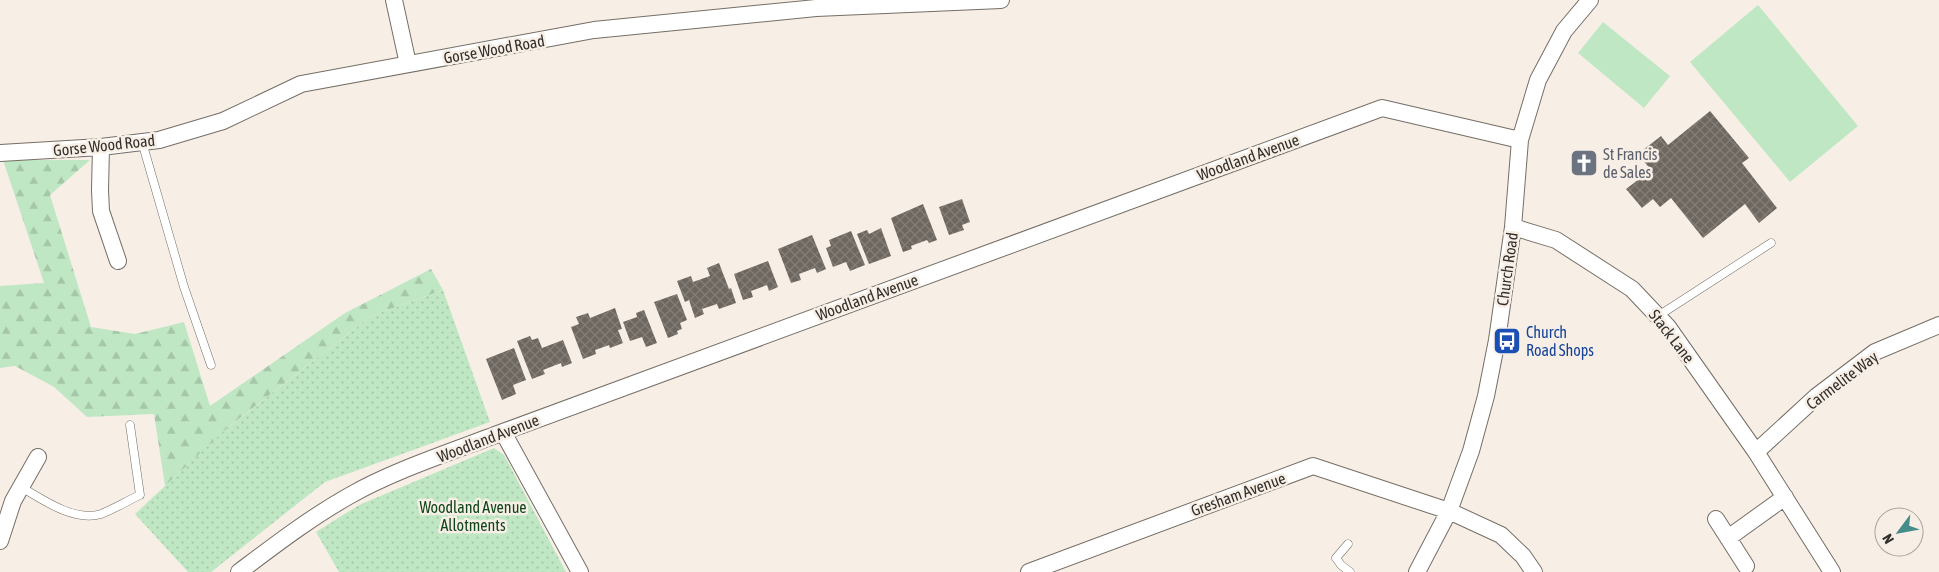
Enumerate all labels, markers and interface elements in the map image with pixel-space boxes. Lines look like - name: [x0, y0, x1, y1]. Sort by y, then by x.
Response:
- street label: Gorse Wood Road: [442, 31, 546, 67]
- street label: Woodland Avenue: [1195, 130, 1301, 184]
- street label: Gorse Wood Road: [52, 131, 156, 159]
- place label: St Francis de Sales: [1603, 145, 1658, 181]
- church icon: St Francis de Sales: [1569, 148, 1599, 178]
- street label: Church Road: [1493, 231, 1521, 307]
- street label: Woodland Avenue: [814, 270, 920, 324]
- street label: Stack Lane: [1646, 306, 1698, 366]
- place label: Church Road Shops: [1526, 323, 1594, 360]
- bus stop icon: Church Road Shops: [1492, 326, 1522, 356]
- street label: Carmelite Way: [1803, 347, 1882, 414]
- street label: Woodland Avenue: [435, 410, 541, 466]
- street label: Gresham Avenue: [1188, 469, 1288, 519]
- park label: Woodland Avenue Allotments: [419, 498, 527, 534]
- north arrow: [1874, 507, 1924, 557]
- text: N: [1879, 531, 1897, 547]

